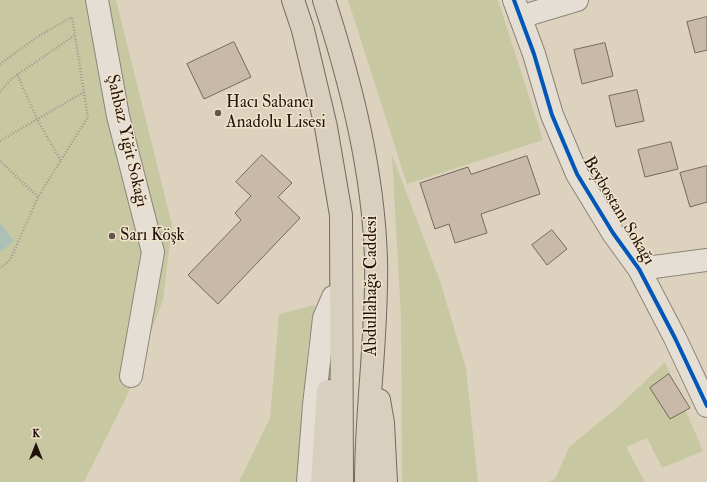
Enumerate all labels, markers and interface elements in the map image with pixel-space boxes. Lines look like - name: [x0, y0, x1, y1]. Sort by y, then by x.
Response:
- street label: Şahbaz Yiğit Sokağı: [101, 73, 151, 209]
- place label: Hacı Sabancı Anadolu Lisesi: [226, 93, 326, 133]
- marker: Hacı Sabancı Anadolu Lisesi: [213, 108, 223, 118]
- street label: Beybostanı Sokağı: [578, 153, 658, 269]
- street label: Abdullahağa Caddesi: [362, 216, 382, 356]
- place label: Sarı Köşk: [120, 226, 185, 246]
- marker: Sarı Köşk: [107, 231, 117, 241]
- north arrow: [16, 426, 56, 466]
- text: K: [32, 427, 40, 440]

